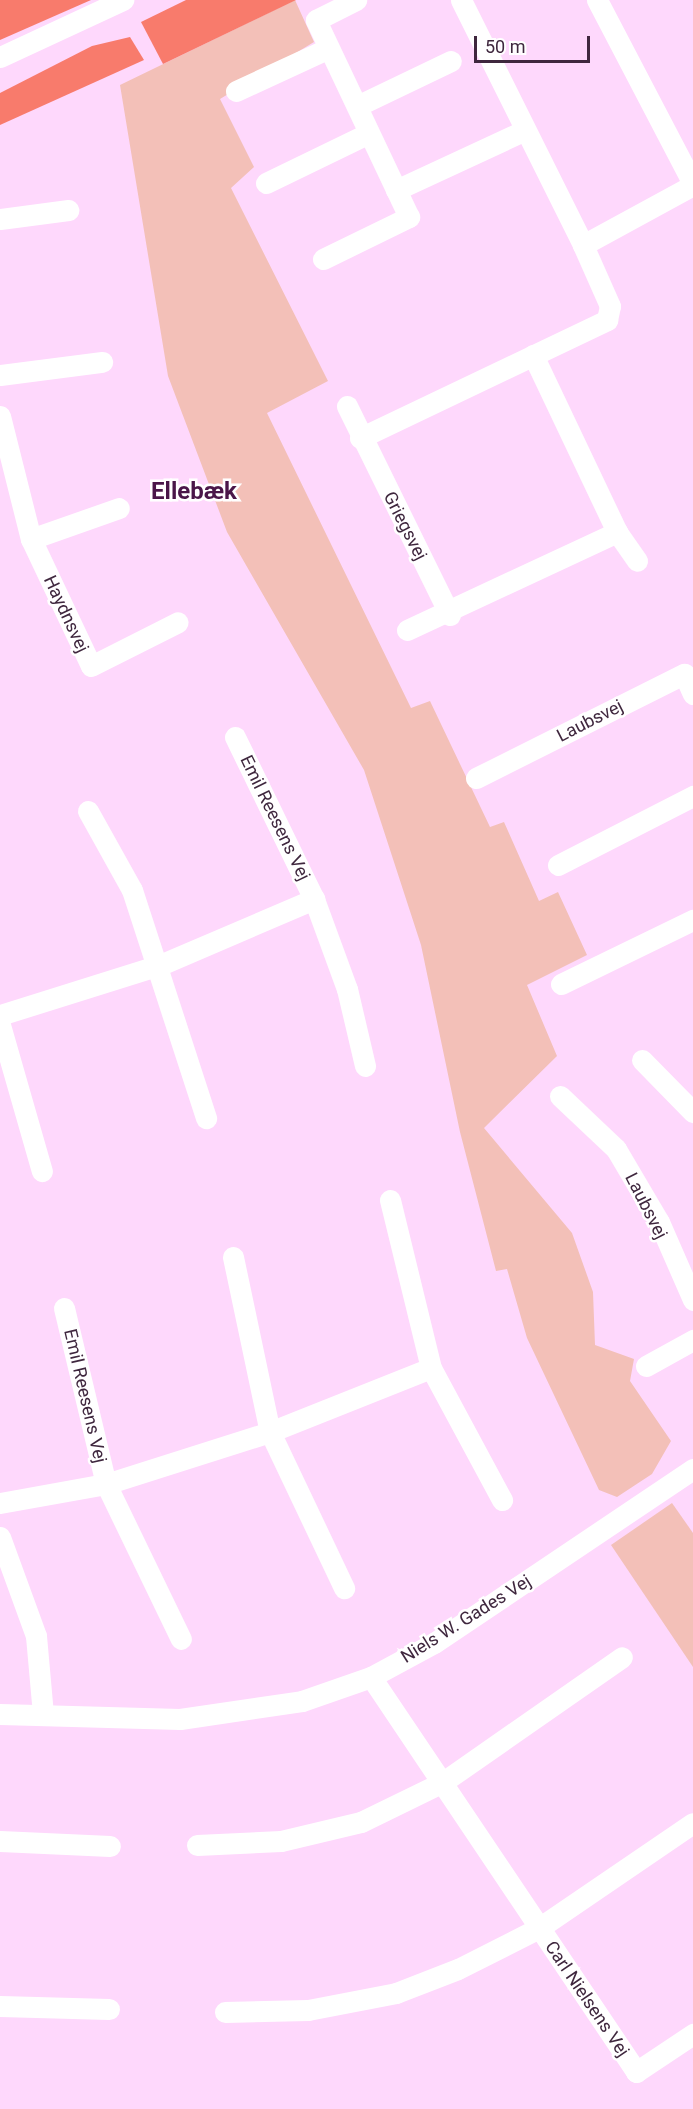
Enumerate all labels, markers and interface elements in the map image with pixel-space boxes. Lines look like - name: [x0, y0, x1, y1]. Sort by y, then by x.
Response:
- scale bar: [477, 24, 592, 62]
- text: 50 m: [485, 36, 525, 57]
- district label: Ellebæk: [151, 478, 237, 506]
- street label: Griegsvej: [379, 488, 431, 564]
- street label: Haydnsvej: [39, 572, 93, 656]
- street label: Laubsvej: [553, 695, 627, 747]
- street label: Emil Reesens Vej: [235, 752, 315, 884]
- street label: Laubsvej: [620, 1169, 672, 1243]
- street label: Emil Reesens Vej: [59, 1327, 111, 1465]
- street label: Niels W. Gades Vej: [397, 1570, 535, 1668]
- street label: Carl Nielsens Vej: [540, 1937, 634, 2061]

